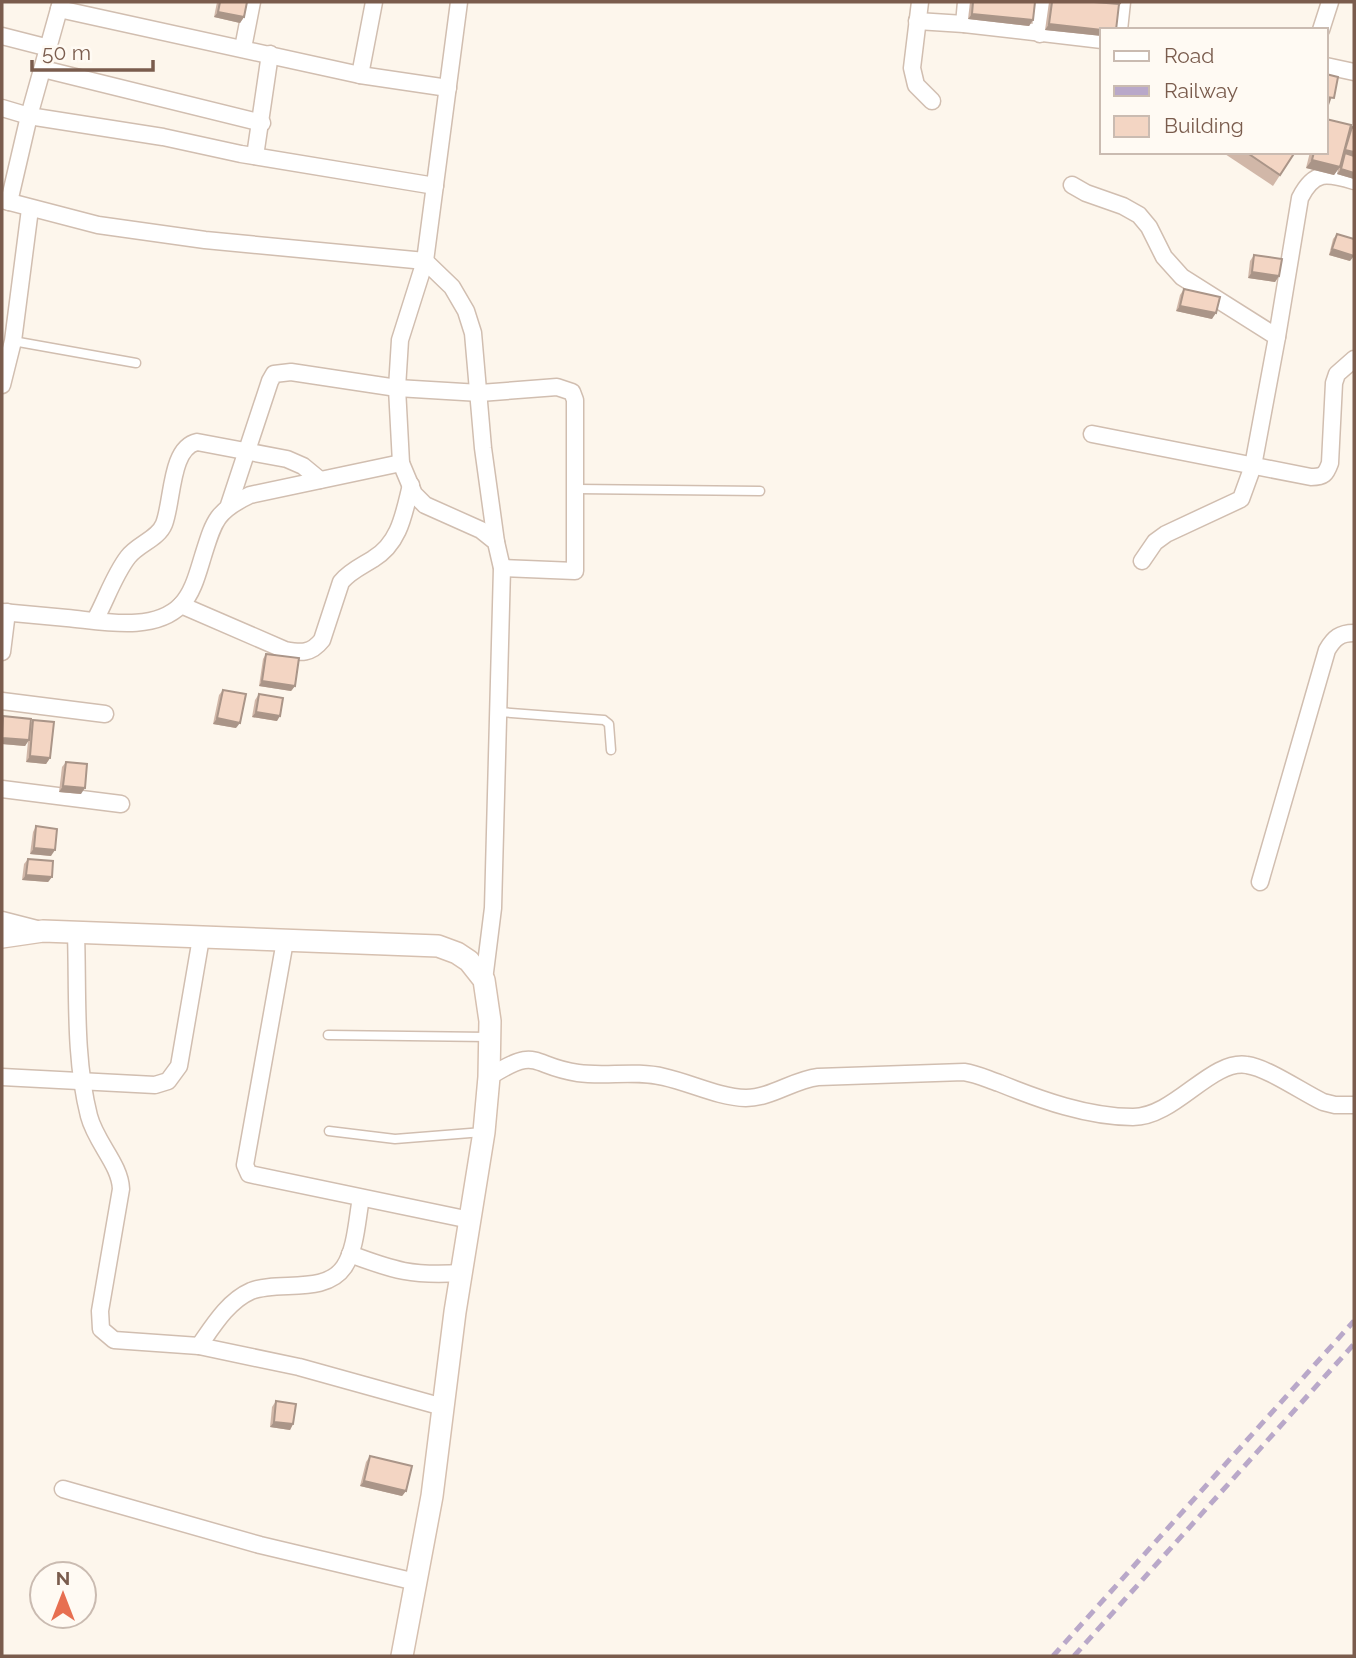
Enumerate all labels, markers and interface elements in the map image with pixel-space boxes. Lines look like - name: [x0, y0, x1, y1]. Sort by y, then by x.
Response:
- scale bar: [32, 28, 152, 72]
- legend: [1100, 28, 1328, 154]
- text: 50 m: [42, 40, 91, 65]
- text: Road: [1164, 43, 1214, 68]
- text: Railway: [1164, 78, 1238, 103]
- text: Building: [1164, 113, 1244, 138]
- north arrow: [28, 1560, 98, 1630]
- text: N: [56, 1567, 70, 1589]

